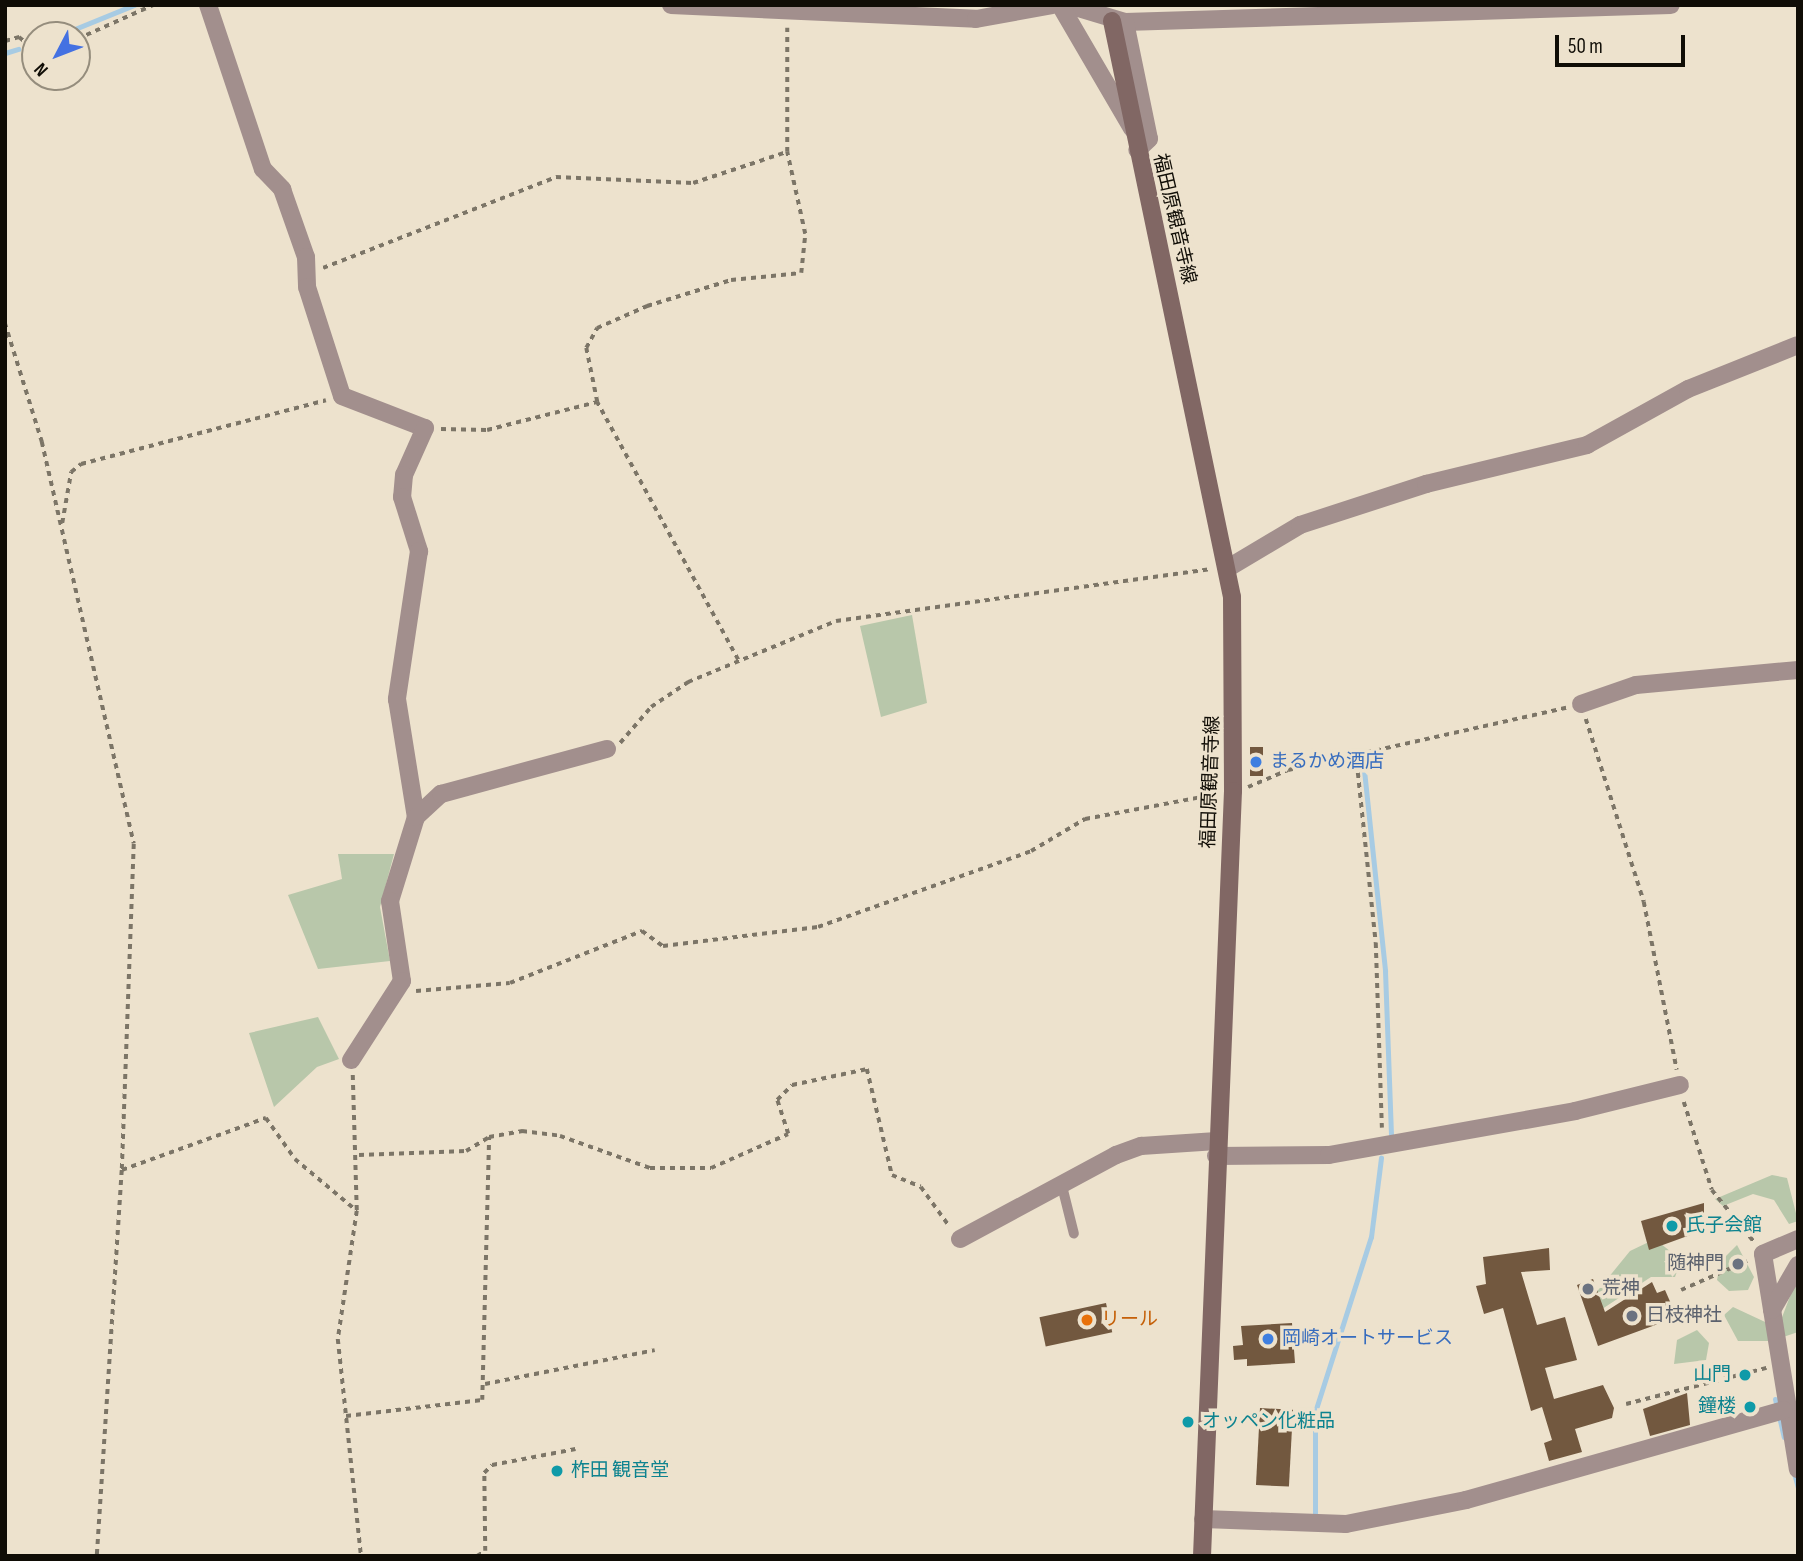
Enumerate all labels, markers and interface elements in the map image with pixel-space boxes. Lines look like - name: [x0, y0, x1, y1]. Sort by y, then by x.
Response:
- north arrow: [21, 21, 91, 91]
- scale bar: [1558, 21, 1688, 65]
- text: 50 m: [1568, 34, 1603, 59]
- text: N: [30, 58, 53, 81]
- street label: 福田原観音寺線: [1148, 152, 1200, 286]
- street label: 福田原観音寺線: [1197, 715, 1225, 849]
- place label: まるかめ酒店: [1270, 751, 1384, 773]
- marker: まるかめ酒店: [1248, 754, 1264, 770]
- place label: 氏子会館: [1686, 1215, 1762, 1237]
- marker: 氏子会館: [1664, 1218, 1680, 1234]
- place label: 随神門: [1667, 1253, 1724, 1275]
- marker: 随神門: [1730, 1256, 1746, 1272]
- place label: 荒神: [1602, 1278, 1640, 1300]
- marker: 荒神: [1580, 1281, 1596, 1297]
- place label: 日枝神社: [1646, 1305, 1722, 1327]
- marker: 日枝神社: [1624, 1308, 1640, 1324]
- place label: リール: [1101, 1309, 1158, 1331]
- marker: リール: [1079, 1312, 1095, 1328]
- place label: 岡崎オートサービス: [1282, 1328, 1453, 1350]
- marker: 岡崎オートサービス: [1260, 1331, 1276, 1347]
- place label: 山門: [1693, 1364, 1731, 1386]
- marker: 山門: [1737, 1367, 1753, 1383]
- place label: 鐘楼: [1698, 1396, 1736, 1418]
- marker: 鐘楼: [1742, 1399, 1758, 1415]
- place label: オッペン化粧品: [1202, 1411, 1335, 1433]
- marker: オッペン化粧品: [1180, 1414, 1196, 1430]
- place label: 柞田 観音堂: [571, 1460, 669, 1482]
- marker: 柞田 観音堂: [549, 1463, 565, 1479]

